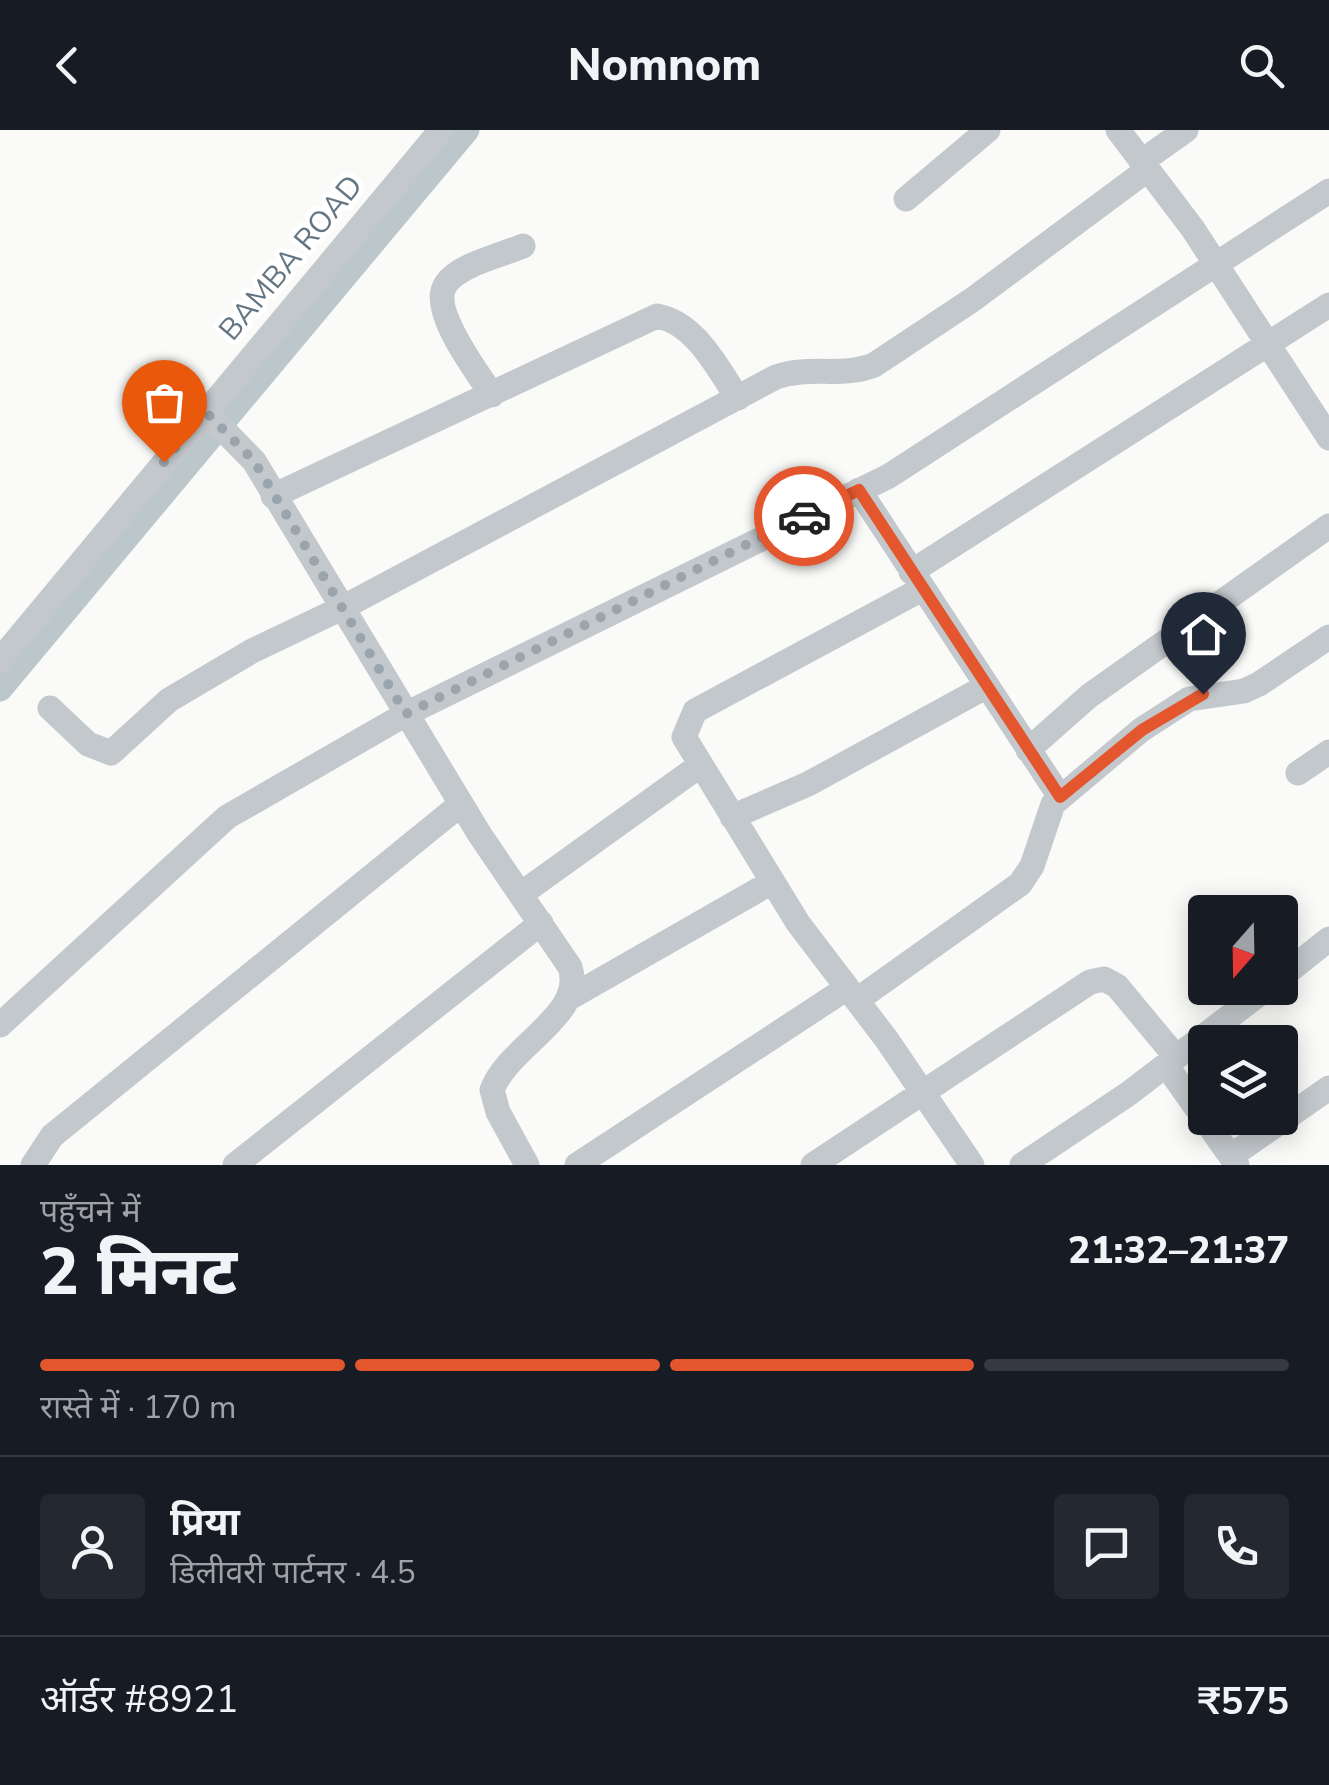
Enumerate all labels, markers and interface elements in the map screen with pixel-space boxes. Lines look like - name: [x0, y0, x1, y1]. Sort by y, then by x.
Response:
- text: Nomnom: [568, 35, 761, 96]
- icon: back: [40, 38, 95, 93]
- icon: search: [1234, 38, 1289, 93]
- street label: BAMBA ROAD: [210, 167, 372, 349]
- pin: [122, 360, 207, 463]
- icon: bag: [137, 375, 192, 430]
- courier: [754, 466, 854, 566]
- icon: car: [777, 489, 832, 544]
- pin: [1161, 592, 1246, 695]
- icon: home: [1176, 607, 1231, 662]
- north arrow: [1188, 895, 1298, 1005]
- map controls: [1188, 895, 1298, 1135]
- button: layers: [1188, 1025, 1298, 1135]
- text: पहुँचने में: [40, 1190, 141, 1233]
- text: 21:32–21:37: [1068, 1225, 1289, 1276]
- text: 2 मिनट: [40, 1228, 237, 1317]
- text: रास्ते में · 170 m: [40, 1386, 236, 1429]
- button: person: [40, 1494, 145, 1599]
- button: chat: [1054, 1494, 1159, 1599]
- button: phone: [1184, 1494, 1289, 1599]
- text: प्रिया: [170, 1497, 240, 1548]
- text: डिलीवरी पार्टनर · 4.5: [170, 1551, 416, 1594]
- text: ऑर्डर #8921: [40, 1674, 239, 1725]
- text: ₹575: [1198, 1676, 1289, 1727]

